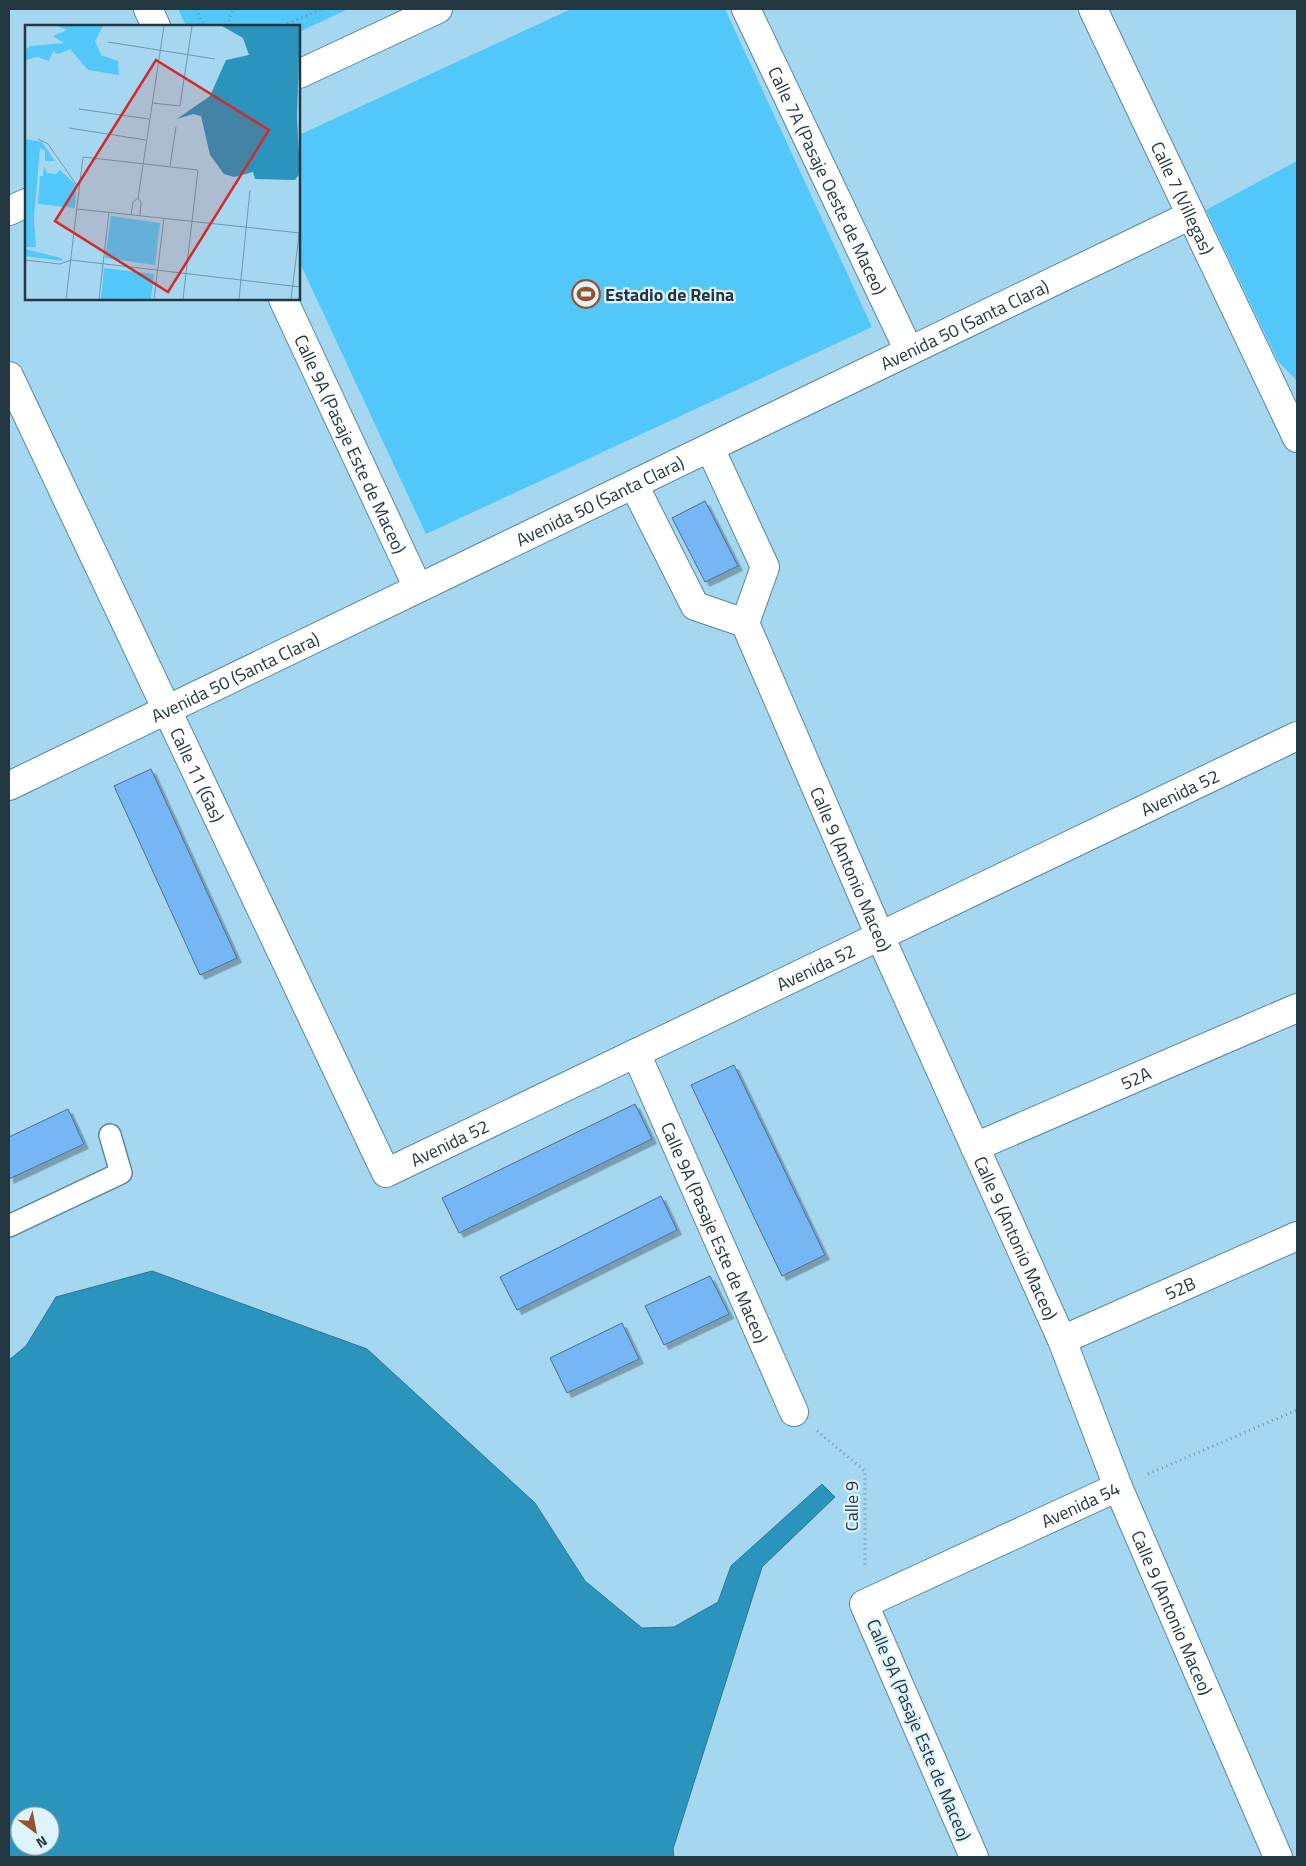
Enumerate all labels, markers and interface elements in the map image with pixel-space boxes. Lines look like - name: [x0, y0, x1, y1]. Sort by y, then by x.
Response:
- inset map: [25, 25, 300, 300]
- street label: Calle 7A (Pasaje Oeste de Maceo): [762, 62, 894, 299]
- street label: Calle 7 (Villegas): [1144, 137, 1221, 259]
- street label: Avenida 50 (Santa Clara): [876, 272, 1053, 377]
- sports icon: Estadio de Reina: [571, 279, 601, 309]
- place label: Estadio de Reina: [605, 281, 734, 308]
- street label: Calle 9A (Pasaje Este de Maceo): [288, 330, 414, 558]
- street label: Avenida 50 (Santa Clara): [511, 449, 688, 553]
- street label: Avenida 50 (Santa Clara): [146, 625, 324, 729]
- street label: Calle 11 (Gas): [164, 723, 232, 827]
- street label: Avenida 52: [1136, 762, 1224, 823]
- street label: Calle 9 (Antonio Maceo): [804, 782, 899, 956]
- street label: Avenida 52: [772, 937, 859, 997]
- street label: 52A: [1116, 1059, 1155, 1096]
- street label: Avenida 52: [406, 1112, 493, 1173]
- street label: Calle 9A (Pasaje Este de Maceo): [654, 1118, 775, 1347]
- street label: Calle 9 (Antonio Maceo): [967, 1152, 1065, 1324]
- street label: 52B: [1160, 1269, 1200, 1306]
- street label: Avenida 54: [1036, 1474, 1124, 1534]
- street label: Calle 9: [838, 1481, 865, 1531]
- street label: Calle 9 (Antonio Maceo): [1125, 1526, 1220, 1699]
- street label: Calle 9A (Pasaje Este de Maceo): [860, 1615, 978, 1845]
- north arrow: [10, 1806, 60, 1856]
- text: N: [32, 1831, 52, 1854]

